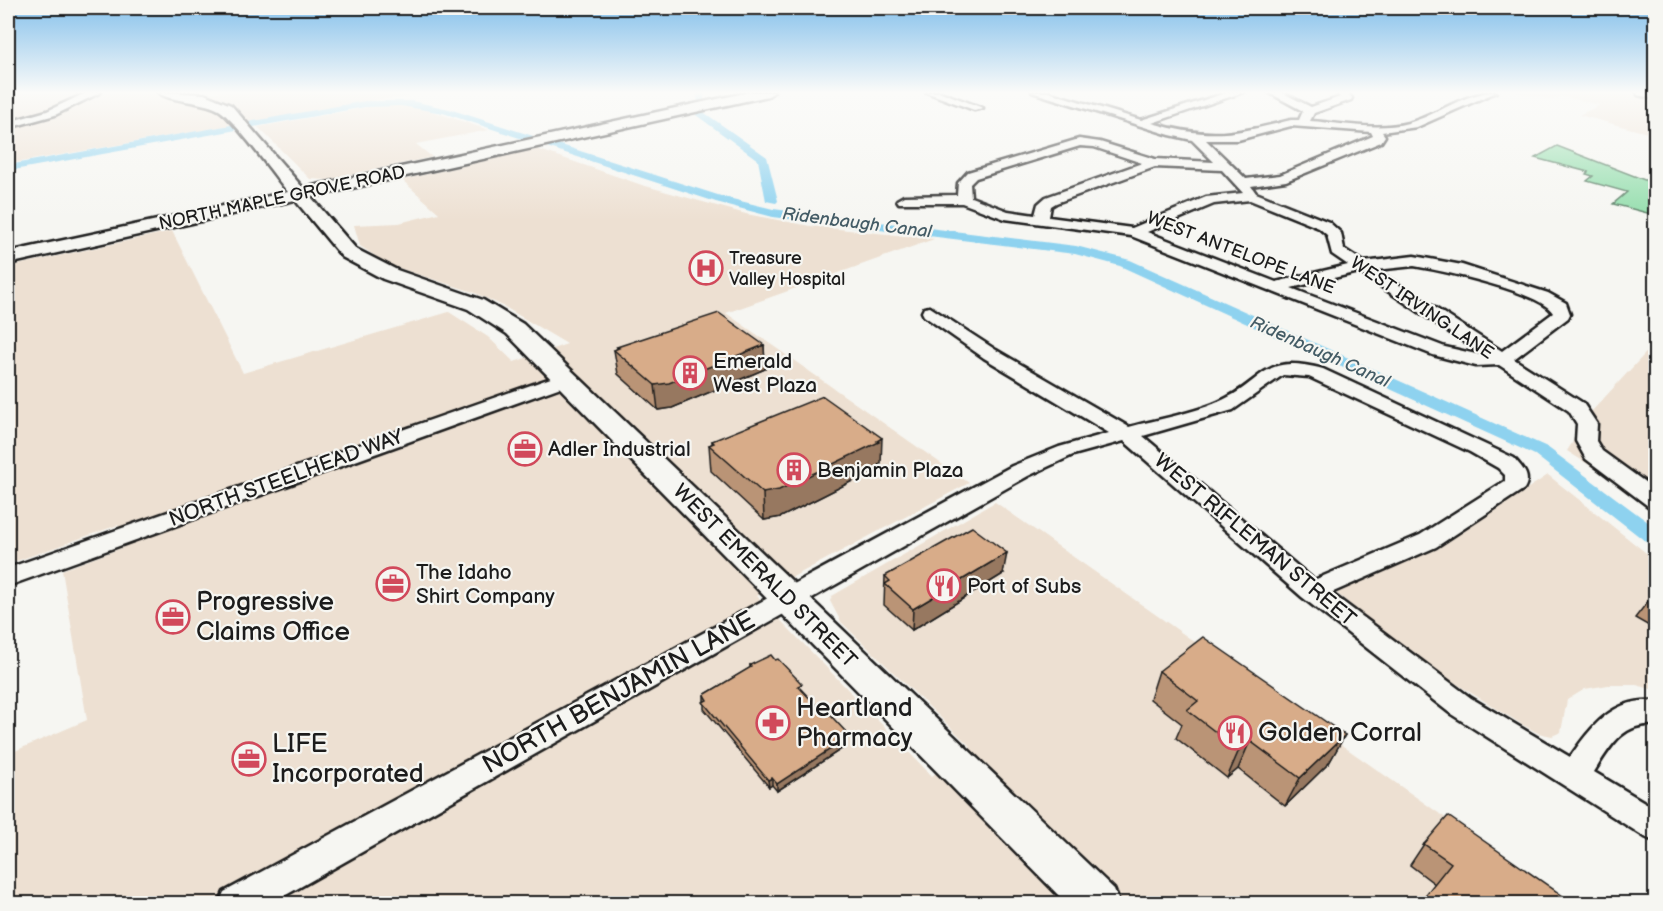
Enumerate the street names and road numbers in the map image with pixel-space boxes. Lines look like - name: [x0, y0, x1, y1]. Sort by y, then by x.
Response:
- street label: NORTH MAPLE GROVE ROAD: [157, 162, 407, 234]
- street label: WEST ANTELOPE LANE: [1144, 207, 1338, 299]
- street label: WEST IRVING LANE: [1346, 252, 1498, 364]
- street label: NORTH STEELHEAD WAY: [165, 424, 407, 532]
- street label: WEST RIFLEMAN STREET: [1149, 448, 1361, 632]
- street label: WEST EMERALD STREET: [668, 479, 862, 673]
- street label: NORTH BENJAMIN LANE: [477, 605, 761, 781]

